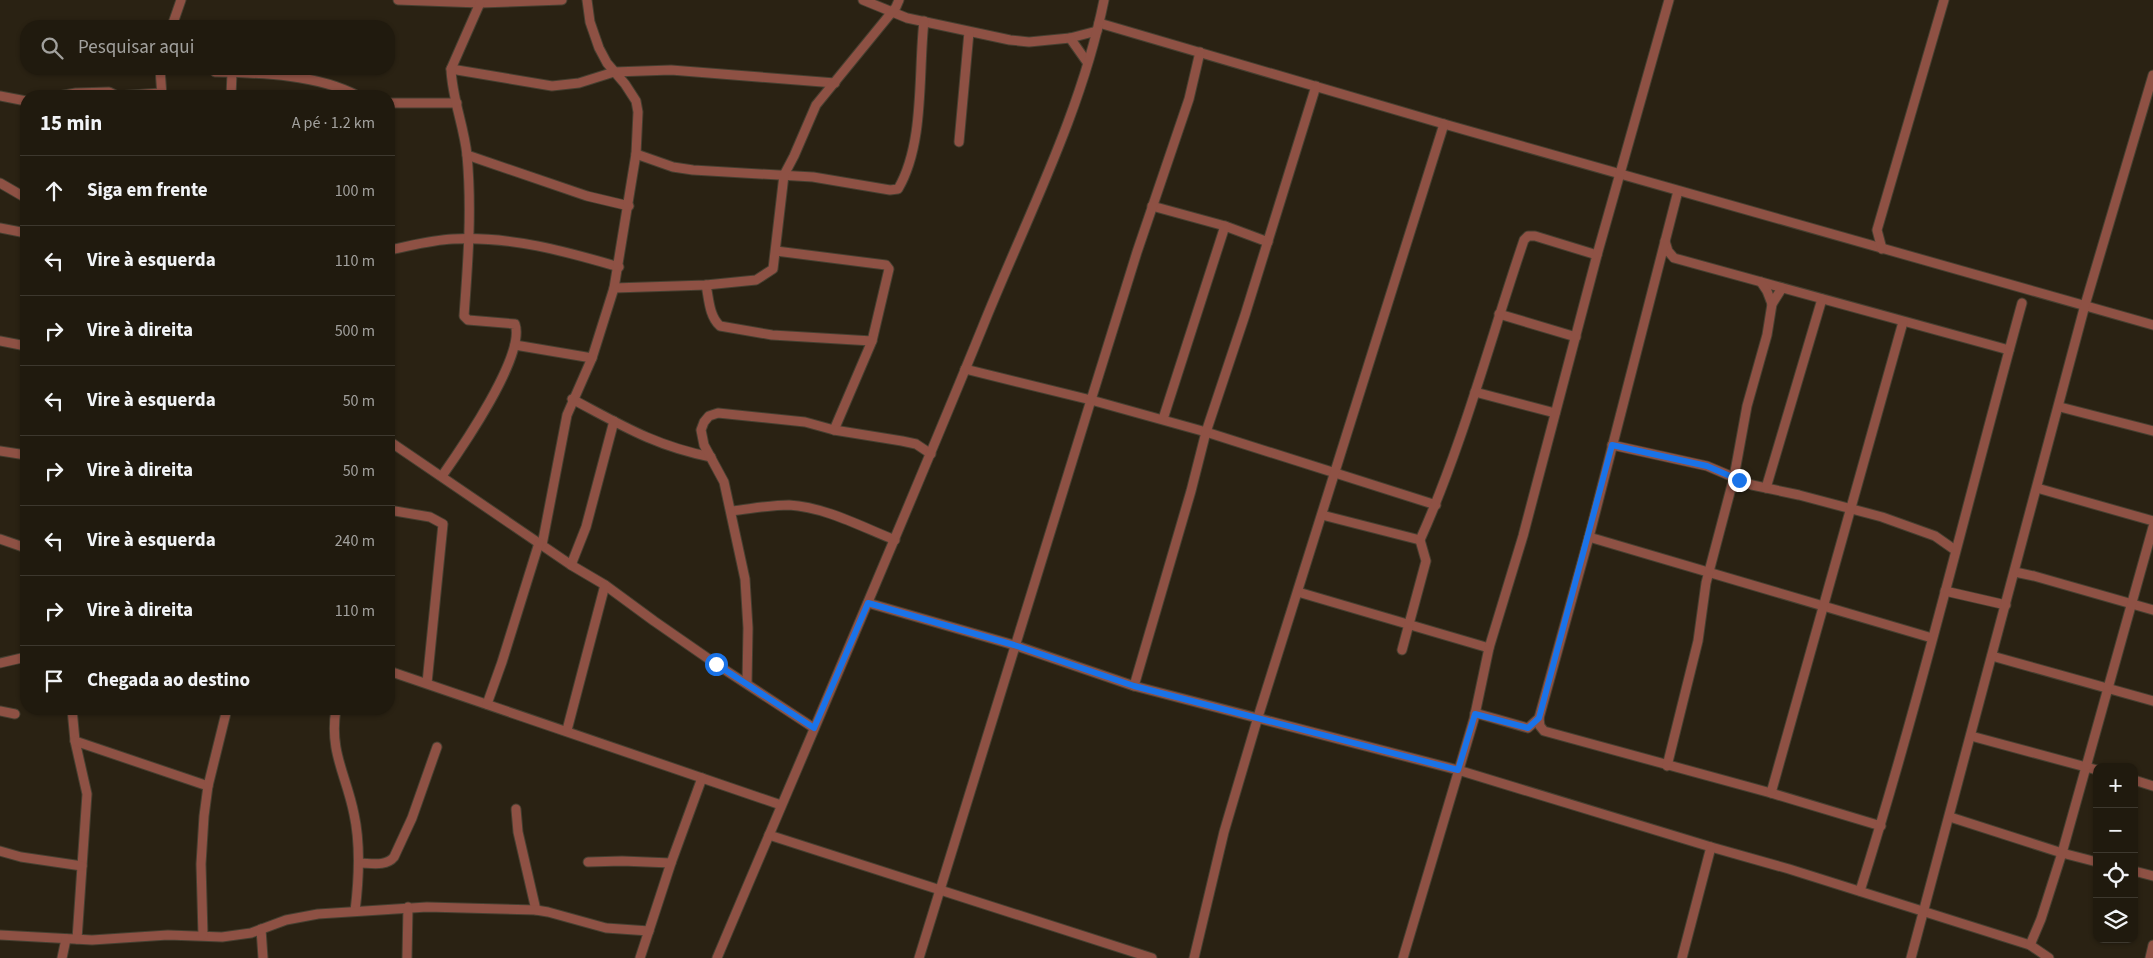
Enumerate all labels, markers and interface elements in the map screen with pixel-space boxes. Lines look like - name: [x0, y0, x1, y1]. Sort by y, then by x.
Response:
- search box: [20, 20, 395, 75]
- icon: search: [38, 34, 66, 62]
- text: Pesquisar aqui: [78, 34, 194, 61]
- text: 15 min: [40, 108, 102, 138]
- text: A pé · 1.2 km: [292, 112, 375, 134]
- icon: ahead: [40, 177, 68, 205]
- text: Siga em frente: [87, 177, 208, 204]
- text: 100 m: [335, 180, 375, 202]
- icon: left: [40, 247, 68, 275]
- text: Vire à esquerda: [87, 247, 216, 274]
- text: 110 m: [335, 250, 375, 272]
- icon: right: [40, 317, 68, 345]
- text: Vire à direita: [87, 317, 193, 344]
- text: 500 m: [335, 320, 375, 342]
- icon: left: [40, 387, 68, 415]
- text: Vire à esquerda: [87, 387, 216, 414]
- text: 50 m: [343, 390, 375, 412]
- icon: right: [40, 457, 68, 485]
- text: Vire à direita: [87, 457, 193, 484]
- text: 50 m: [343, 460, 375, 482]
- route end: [1728, 469, 1751, 492]
- icon: left: [40, 527, 68, 555]
- text: Vire à esquerda: [87, 527, 216, 554]
- text: 240 m: [335, 530, 375, 552]
- icon: right: [40, 597, 68, 625]
- text: Vire à direita: [87, 597, 193, 624]
- text: 110 m: [335, 600, 375, 622]
- route start: [705, 653, 728, 676]
- icon: arrive: [40, 667, 68, 695]
- text: Chegada ao destino: [87, 667, 250, 694]
- map controls: [2093, 763, 2138, 943]
- button: +: [2093, 763, 2138, 808]
- button: −: [2093, 808, 2138, 853]
- button: locate: [2093, 853, 2138, 898]
- button: layers: [2093, 898, 2138, 943]

